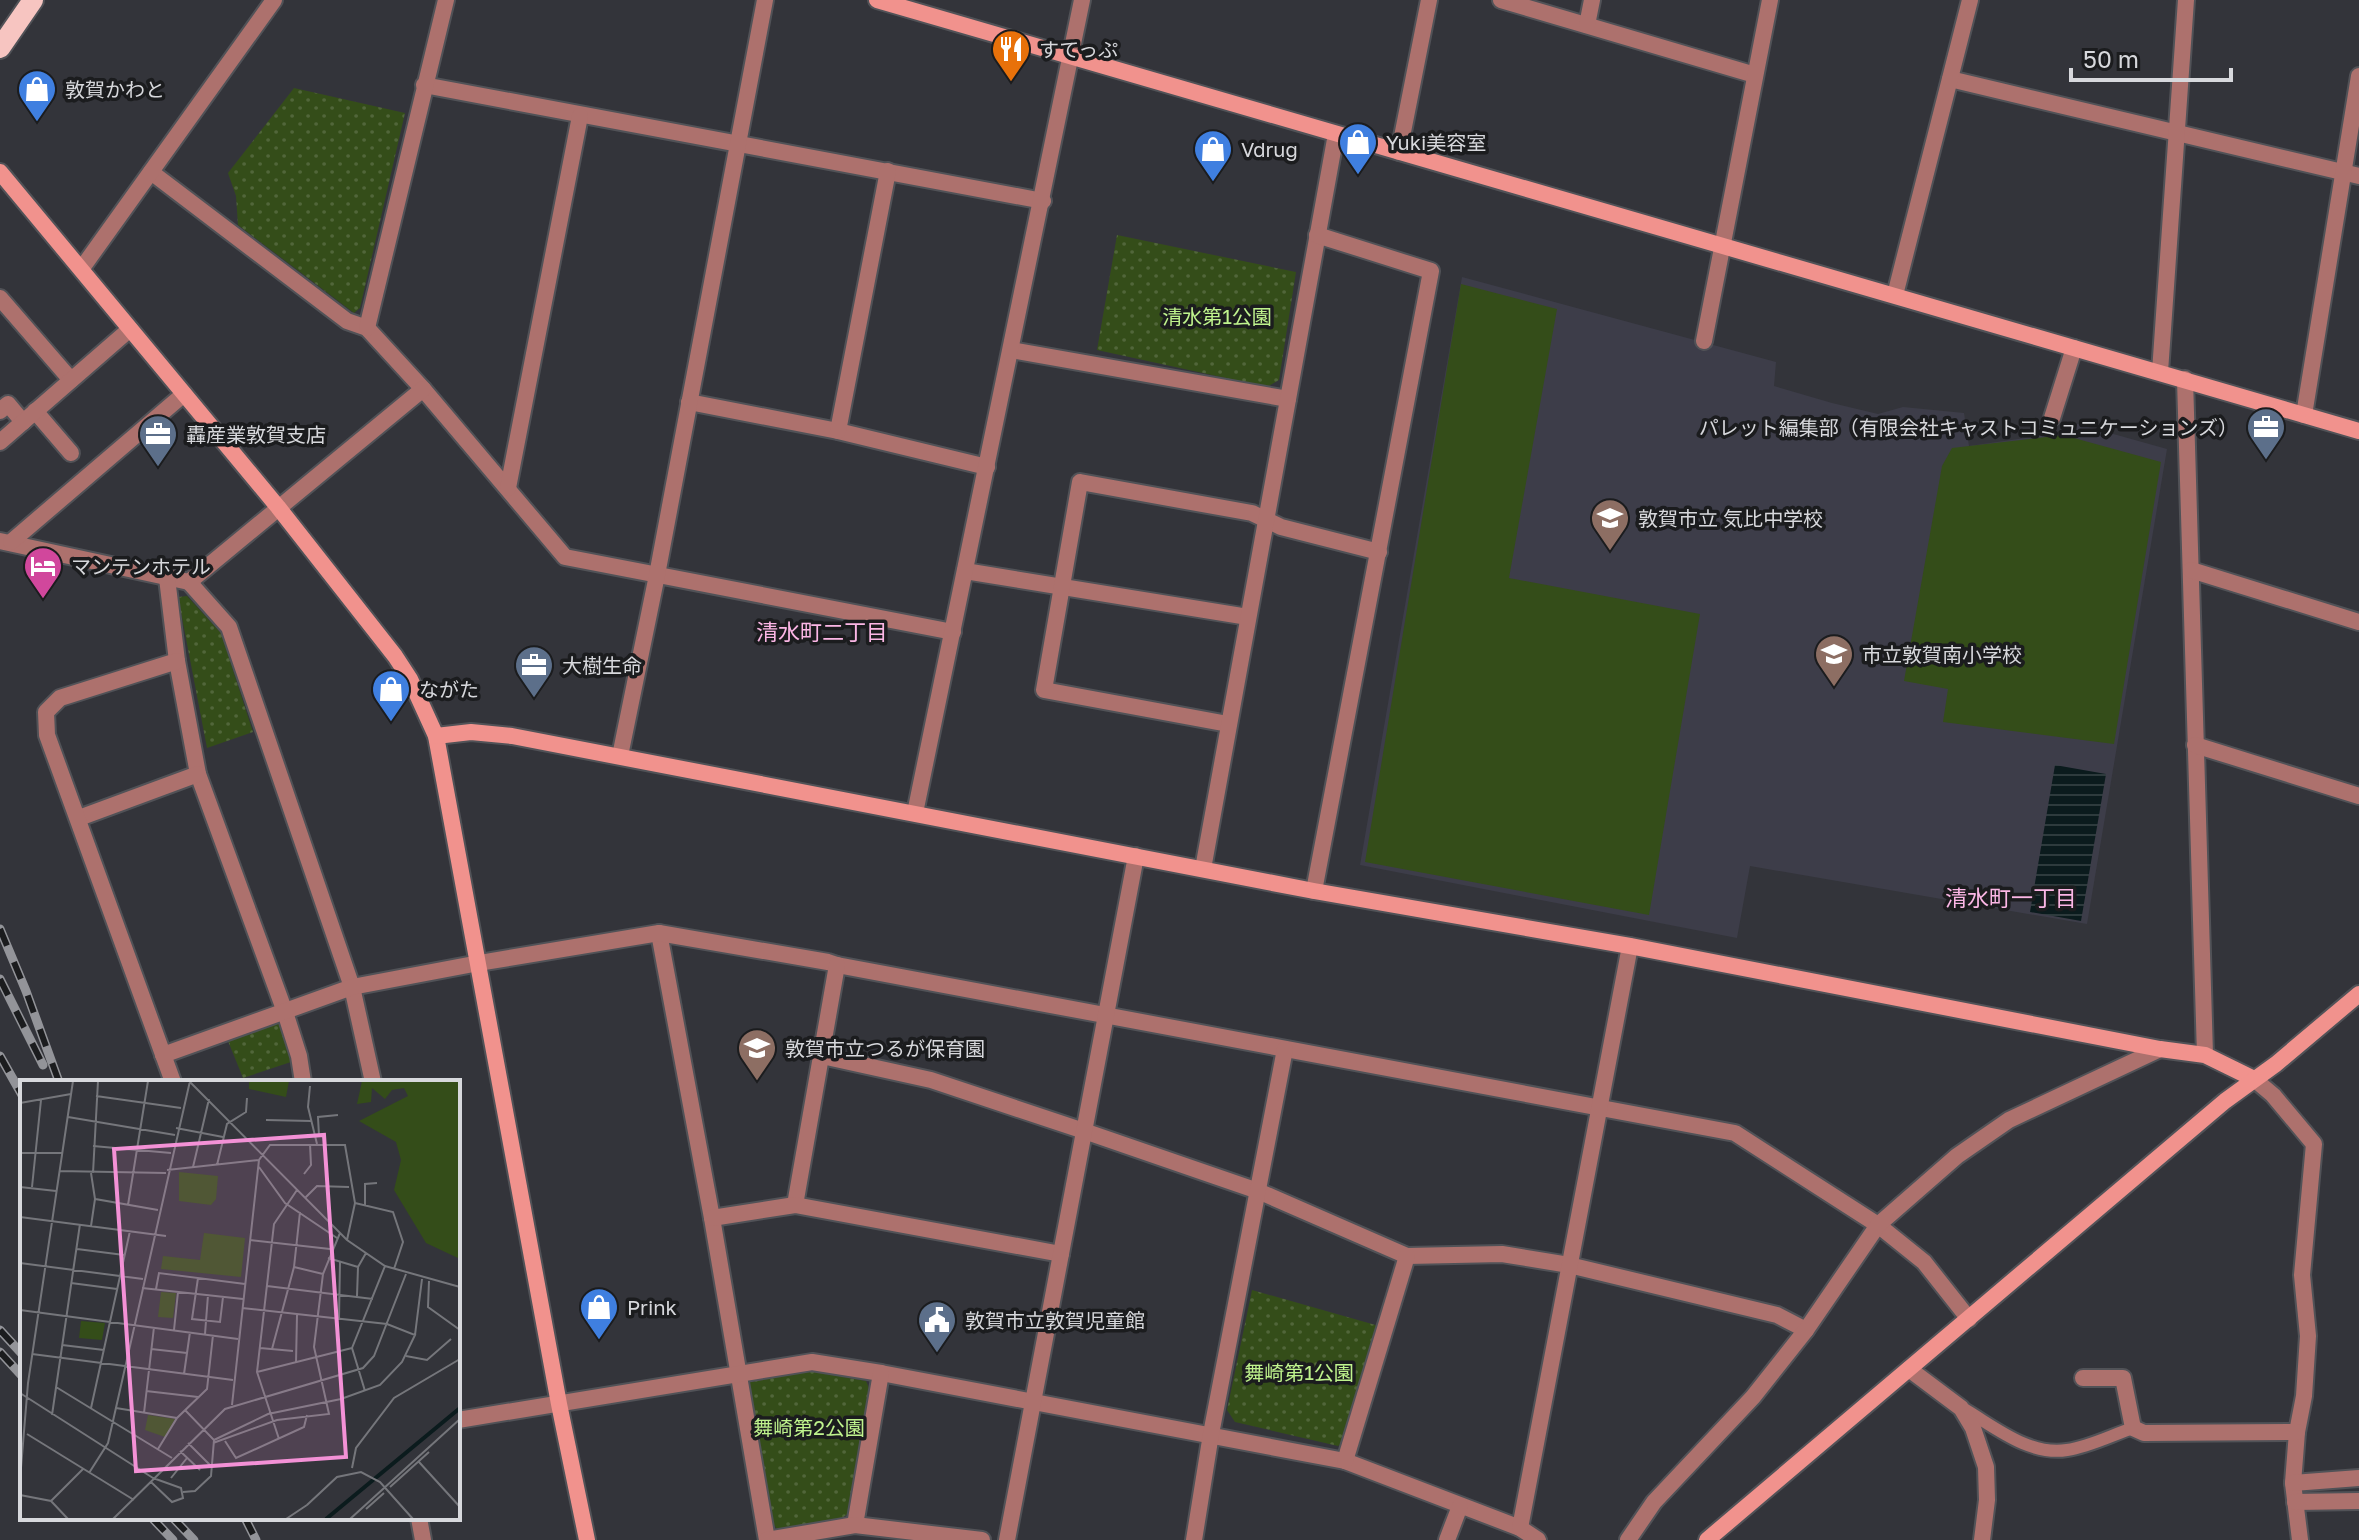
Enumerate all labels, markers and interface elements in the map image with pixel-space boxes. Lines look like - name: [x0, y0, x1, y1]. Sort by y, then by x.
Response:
- restaurant icon: すてっぷ: [990, 28, 1032, 83]
- scale bar: [2071, 32, 2231, 82]
- place label: すてっぷ: [1039, 37, 1118, 61]
- text: 50 m: [2083, 44, 2139, 73]
- shop icon: 敦賀かわと: [16, 68, 58, 123]
- place label: 敦賀かわと: [65, 77, 165, 101]
- shop icon: Yuki美容室: [1337, 121, 1379, 176]
- shop icon: Vdrug: [1192, 128, 1234, 183]
- place label: Yuki美容室: [1386, 130, 1486, 154]
- place label: Vdrug: [1241, 137, 1298, 161]
- park label: 清水第1公園: [1162, 304, 1272, 328]
- office icon: パレット編集部（有限会社キャストコミュニケーションズ）: [2245, 406, 2287, 461]
- office icon: 轟産業敦賀支店: [137, 413, 179, 468]
- place label: パレット編集部（有限会社キャストコミュニケーションズ）: [1699, 415, 2238, 439]
- place label: 轟産業敦賀支店: [186, 422, 326, 446]
- school or university icon: 敦賀市立 気比中学校: [1589, 497, 1631, 552]
- place label: 敦賀市立 気比中学校: [1638, 506, 1823, 530]
- hotel icon: マンテンホテル: [22, 545, 64, 600]
- place label: マンテンホテル: [71, 554, 211, 578]
- district label: 清水町二丁目: [756, 618, 888, 645]
- school or university icon: 市立敦賀南小学校: [1813, 633, 1855, 688]
- place label: 市立敦賀南小学校: [1862, 642, 2022, 666]
- office icon: 大樹生命: [513, 644, 555, 699]
- place label: 大樹生命: [562, 653, 642, 677]
- shop icon: ながた: [370, 668, 412, 723]
- place label: ながた: [419, 677, 479, 701]
- district label: 清水町一丁目: [1945, 884, 2077, 911]
- school or university icon: 敦賀市立つるが保育園: [736, 1027, 778, 1082]
- place label: 敦賀市立つるが保育園: [785, 1036, 985, 1060]
- inset map: [20, 1080, 460, 1520]
- shop icon: Prink: [578, 1286, 620, 1341]
- place label: Prink: [627, 1295, 677, 1319]
- public building icon: 敦賀市立敦賀児童館: [916, 1299, 958, 1354]
- place label: 敦賀市立敦賀児童館: [965, 1308, 1145, 1332]
- park label: 舞崎第1公園: [1244, 1360, 1354, 1384]
- park label: 舞崎第2公園: [753, 1415, 865, 1439]

